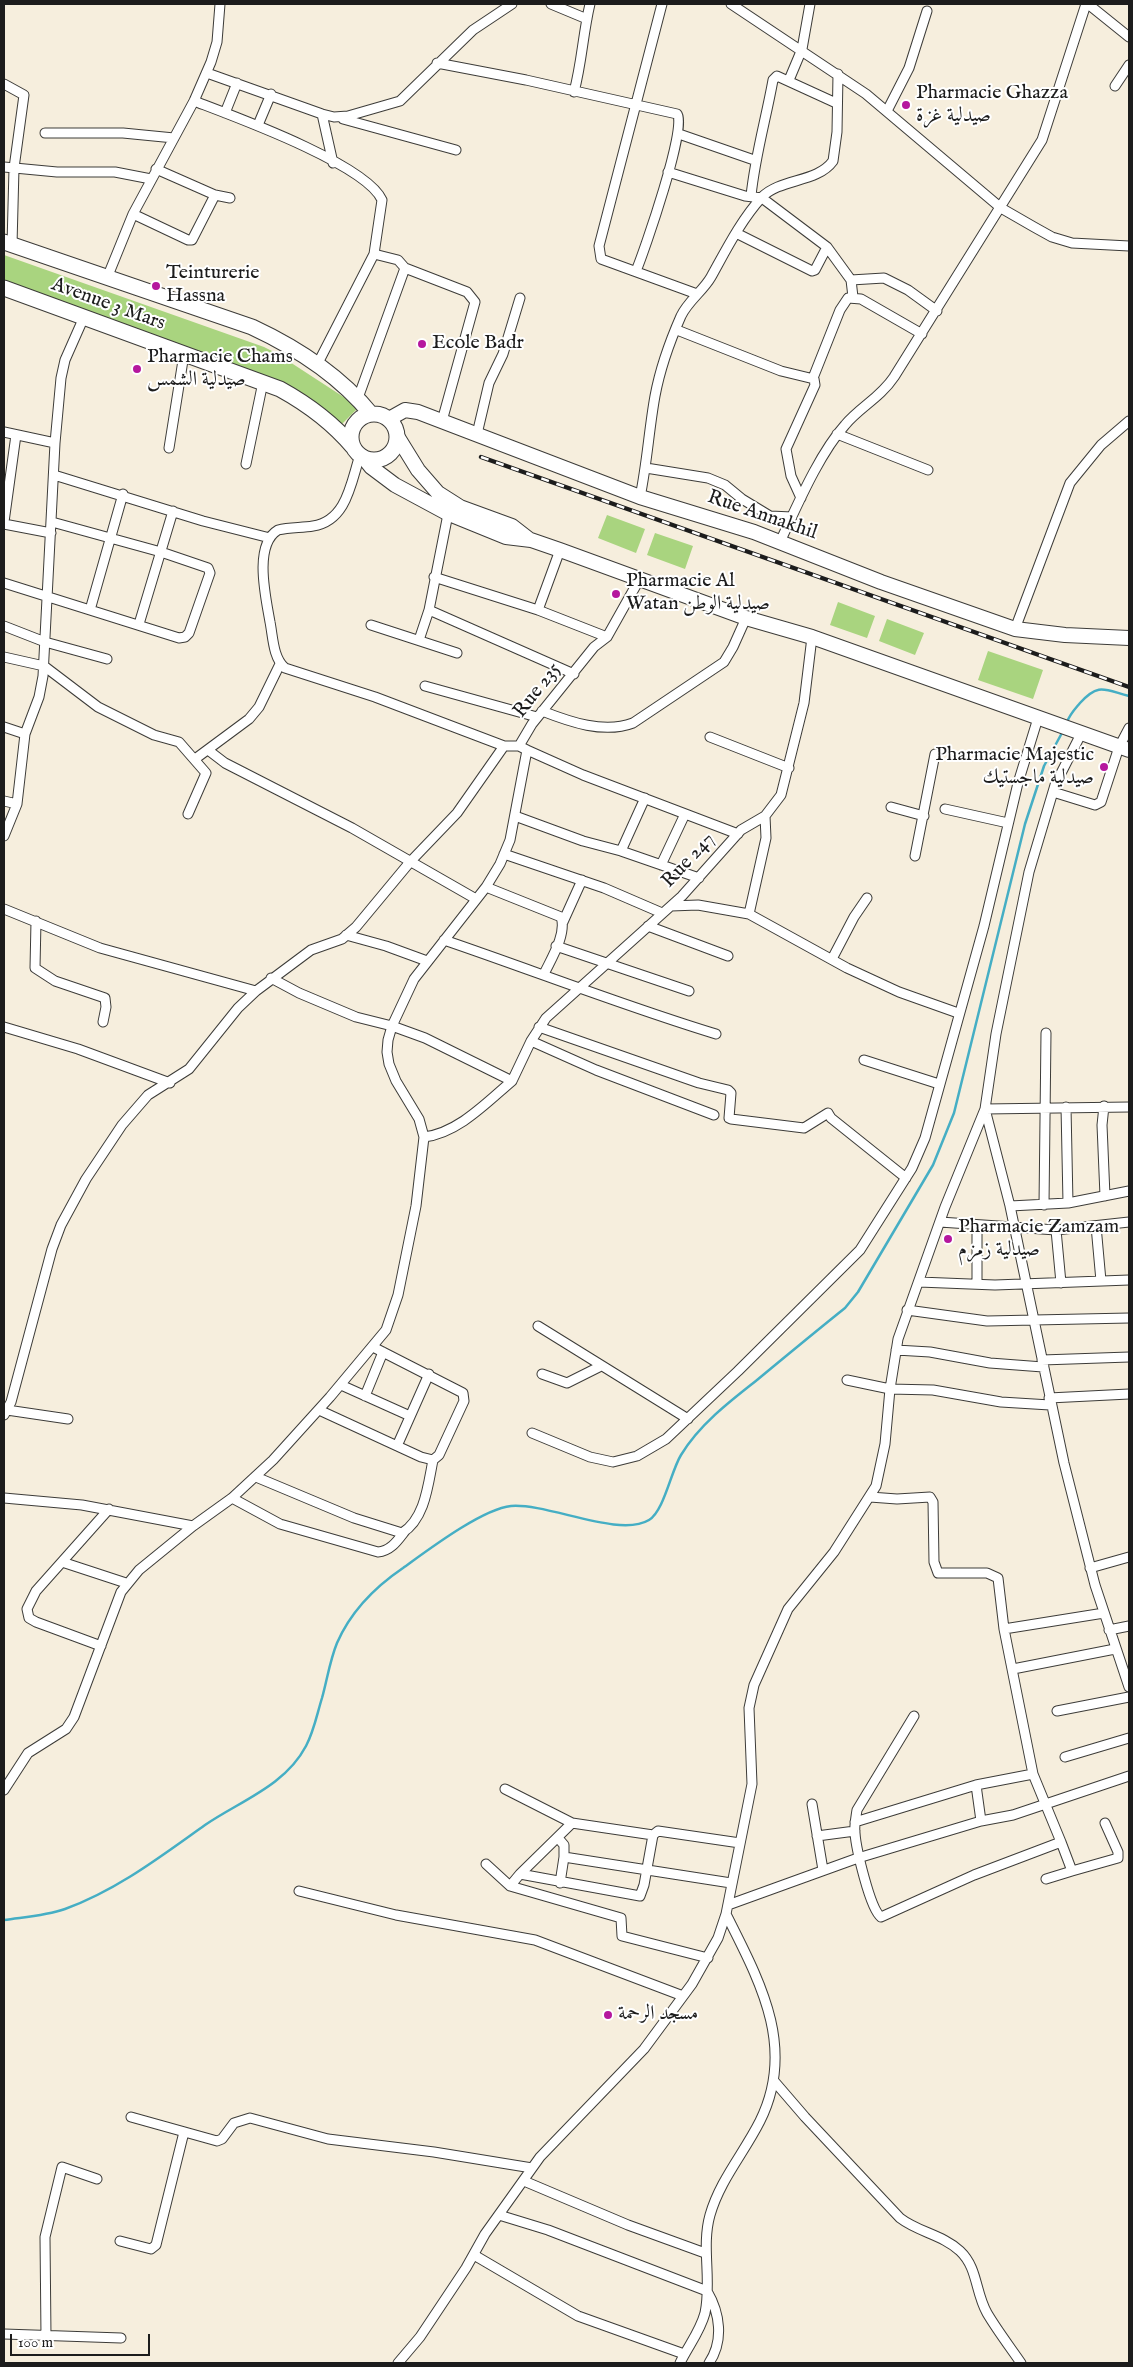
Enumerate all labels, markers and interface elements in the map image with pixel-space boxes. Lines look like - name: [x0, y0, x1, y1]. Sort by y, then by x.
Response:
- place label: Pharmacie Ghazza صيدلية غزة: [916, 82, 1068, 129]
- marker: Pharmacie Ghazza صيدلية غزة: [900, 99, 912, 111]
- place label: Teinturerie Hassna: [166, 262, 260, 309]
- street label: Avenue 3 Mars: [48, 273, 168, 337]
- marker: Teinturerie Hassna: [150, 280, 162, 292]
- place label: Ecole Badr: [432, 332, 524, 356]
- marker: Ecole Badr: [416, 338, 428, 350]
- place label: Pharmacie Chams صيدلية الشمس: [147, 346, 293, 393]
- marker: Pharmacie Chams صيدلية الشمس: [131, 363, 143, 375]
- street label: Rue Annakhil: [704, 486, 820, 546]
- place label: Pharmacie Al Watan صيدلية الوطن: [626, 570, 770, 617]
- marker: Pharmacie Al Watan صيدلية الوطن: [610, 588, 622, 600]
- street label: Rue 235: [509, 659, 567, 723]
- place label: Pharmacie Majestic صيدلية ماجستيك: [935, 744, 1094, 791]
- marker: Pharmacie Majestic صيدلية ماجستيك: [1098, 761, 1110, 773]
- street label: Rue 247: [657, 828, 721, 894]
- place label: Pharmacie Zamzam صيدلية زمزم: [958, 1216, 1119, 1263]
- marker: Pharmacie Zamzam صيدلية زمزم: [942, 1233, 954, 1245]
- place label: مسجد الرحمة: [618, 2003, 698, 2027]
- marker: مسجد الرحمة: [602, 2009, 614, 2021]
- scale bar: [12, 2324, 152, 2356]
- text: 100 m: [18, 2333, 53, 2352]

